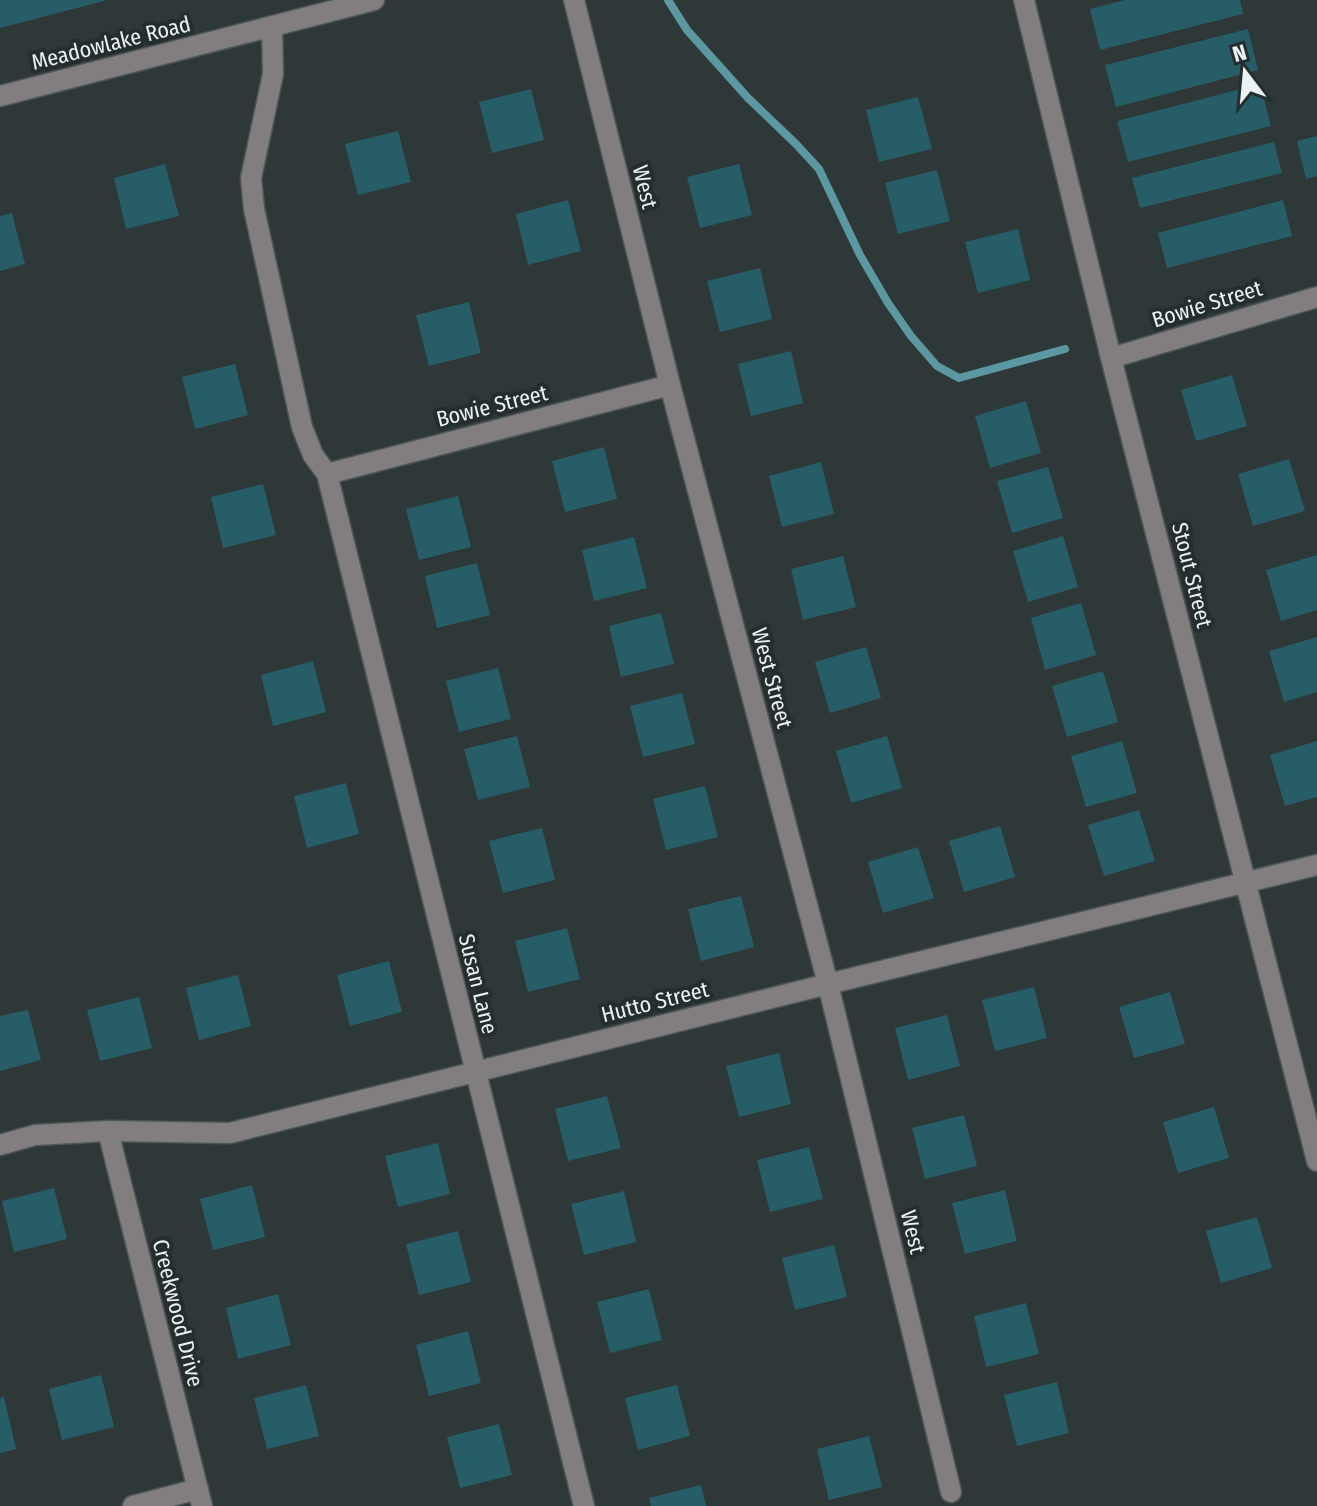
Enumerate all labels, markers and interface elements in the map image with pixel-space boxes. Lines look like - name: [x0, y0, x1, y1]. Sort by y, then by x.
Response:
- street label: Meadowlake Road: [29, 10, 193, 76]
- north arrow: [1205, 32, 1285, 112]
- text: N: [1230, 38, 1250, 68]
- street label: West: [627, 163, 664, 212]
- street label: Bowie Street: [1149, 274, 1266, 334]
- street label: Bowie Street: [434, 379, 551, 433]
- street label: Stout Street: [1166, 520, 1218, 631]
- street label: West Street: [746, 625, 799, 732]
- street label: Susan Lane: [453, 931, 503, 1037]
- street label: Hutto Street: [598, 975, 712, 1028]
- street label: West: [895, 1208, 932, 1257]
- street label: Creekwood Drive: [147, 1236, 209, 1390]

